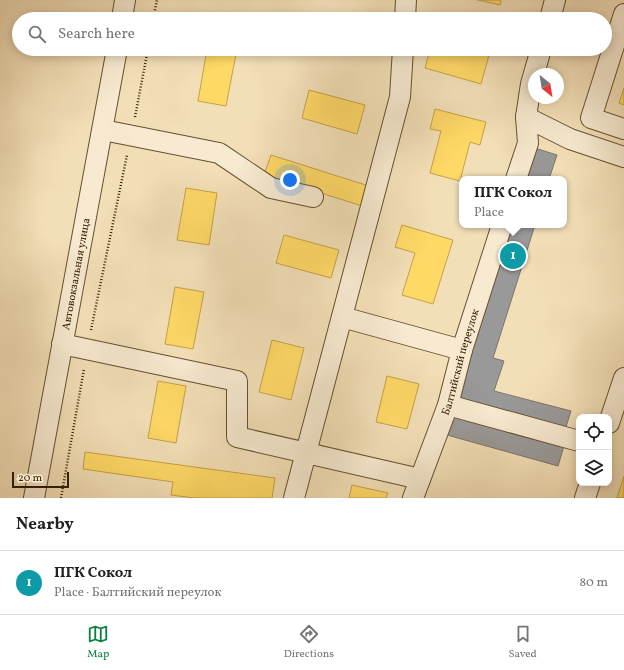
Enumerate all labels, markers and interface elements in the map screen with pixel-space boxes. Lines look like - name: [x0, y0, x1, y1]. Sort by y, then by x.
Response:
- search box: [12, 12, 612, 56]
- icon: search: [26, 23, 48, 45]
- text: Search here: [58, 24, 135, 45]
- north arrow: [528, 68, 564, 104]
- your location: [280, 170, 300, 190]
- popup: [459, 176, 567, 228]
- text: ПГК Сокол: [474, 183, 552, 204]
- text: Place: [474, 204, 504, 222]
- street label: Автовокзальная улица: [59, 216, 95, 331]
- pin: 1: [500, 241, 526, 271]
- street label: Балтийский переулок: [439, 307, 484, 418]
- map controls: [576, 414, 612, 486]
- button: locate: [576, 414, 612, 450]
- button: layers: [576, 450, 612, 486]
- scale bar: [12, 470, 69, 489]
- text: 20 m: [18, 471, 42, 486]
- text: Nearby: [16, 513, 74, 536]
- text: ПГК Сокол: [54, 563, 132, 584]
- text: 1: [26, 574, 32, 592]
- text: 80 m: [579, 574, 608, 592]
- text: Place · Балтийский переулок: [54, 584, 221, 602]
- tab: Map: [87, 623, 109, 662]
- tab: Directions: [284, 623, 334, 662]
- tab: Saved: [508, 623, 537, 662]

